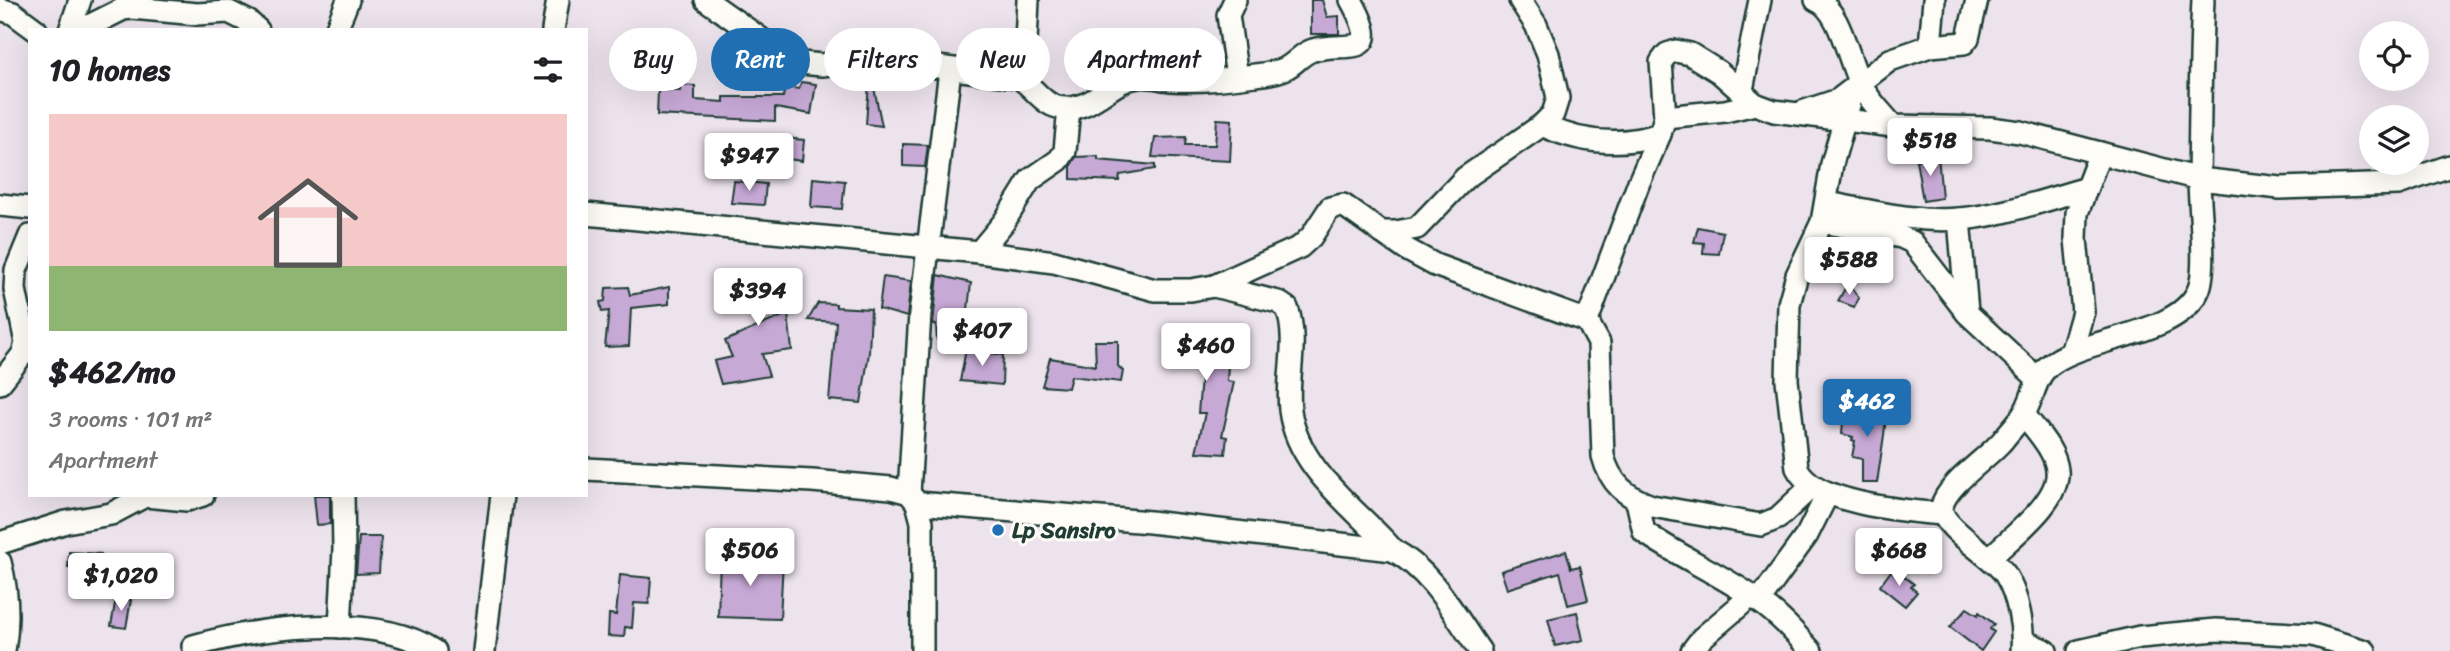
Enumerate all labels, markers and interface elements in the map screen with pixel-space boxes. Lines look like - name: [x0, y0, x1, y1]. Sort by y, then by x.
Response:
- map controls: [2359, 21, 2429, 175]
- button: locate: [2359, 21, 2429, 91]
- chip: Buy: [609, 28, 697, 91]
- chip: Rent: [711, 28, 810, 91]
- chip: Filters: [824, 28, 942, 91]
- chip: New: [956, 28, 1050, 91]
- chip: Apartment: [1064, 28, 1225, 91]
- text: 10 homes: [49, 43, 170, 97]
- icon: filters: [529, 51, 567, 89]
- button: layers: [2359, 105, 2429, 175]
- pin: $518: [1889, 118, 1971, 178]
- text: $518: [1903, 120, 1957, 161]
- pin: $947: [708, 134, 790, 193]
- text: $947: [720, 135, 778, 176]
- icon: home: [245, 160, 371, 286]
- pin: $588: [1808, 238, 1890, 297]
- text: $588: [1820, 239, 1878, 280]
- pin: $394: [717, 268, 799, 328]
- text: $394: [730, 270, 786, 311]
- pin: $407: [941, 308, 1023, 368]
- text: $407: [953, 310, 1011, 351]
- pin: $460: [1165, 324, 1247, 383]
- text: $460: [1177, 325, 1235, 366]
- text: $462/mo: [49, 345, 175, 399]
- pin: $462: [1826, 380, 1908, 439]
- text: $462: [1839, 381, 1895, 422]
- text: 3 rooms · 101 m²: [49, 399, 213, 440]
- text: Apartment: [49, 440, 158, 481]
- place label: Lp Sansiro: [1012, 510, 1116, 551]
- marker: Lp Sansiro: [990, 522, 1006, 538]
- pin: $506: [709, 528, 791, 588]
- pin: $668: [1858, 528, 1940, 588]
- text: $506: [721, 530, 779, 571]
- text: $668: [1871, 530, 1927, 571]
- pin: $1,020: [64, 554, 178, 613]
- text: $1,020: [84, 555, 158, 596]

